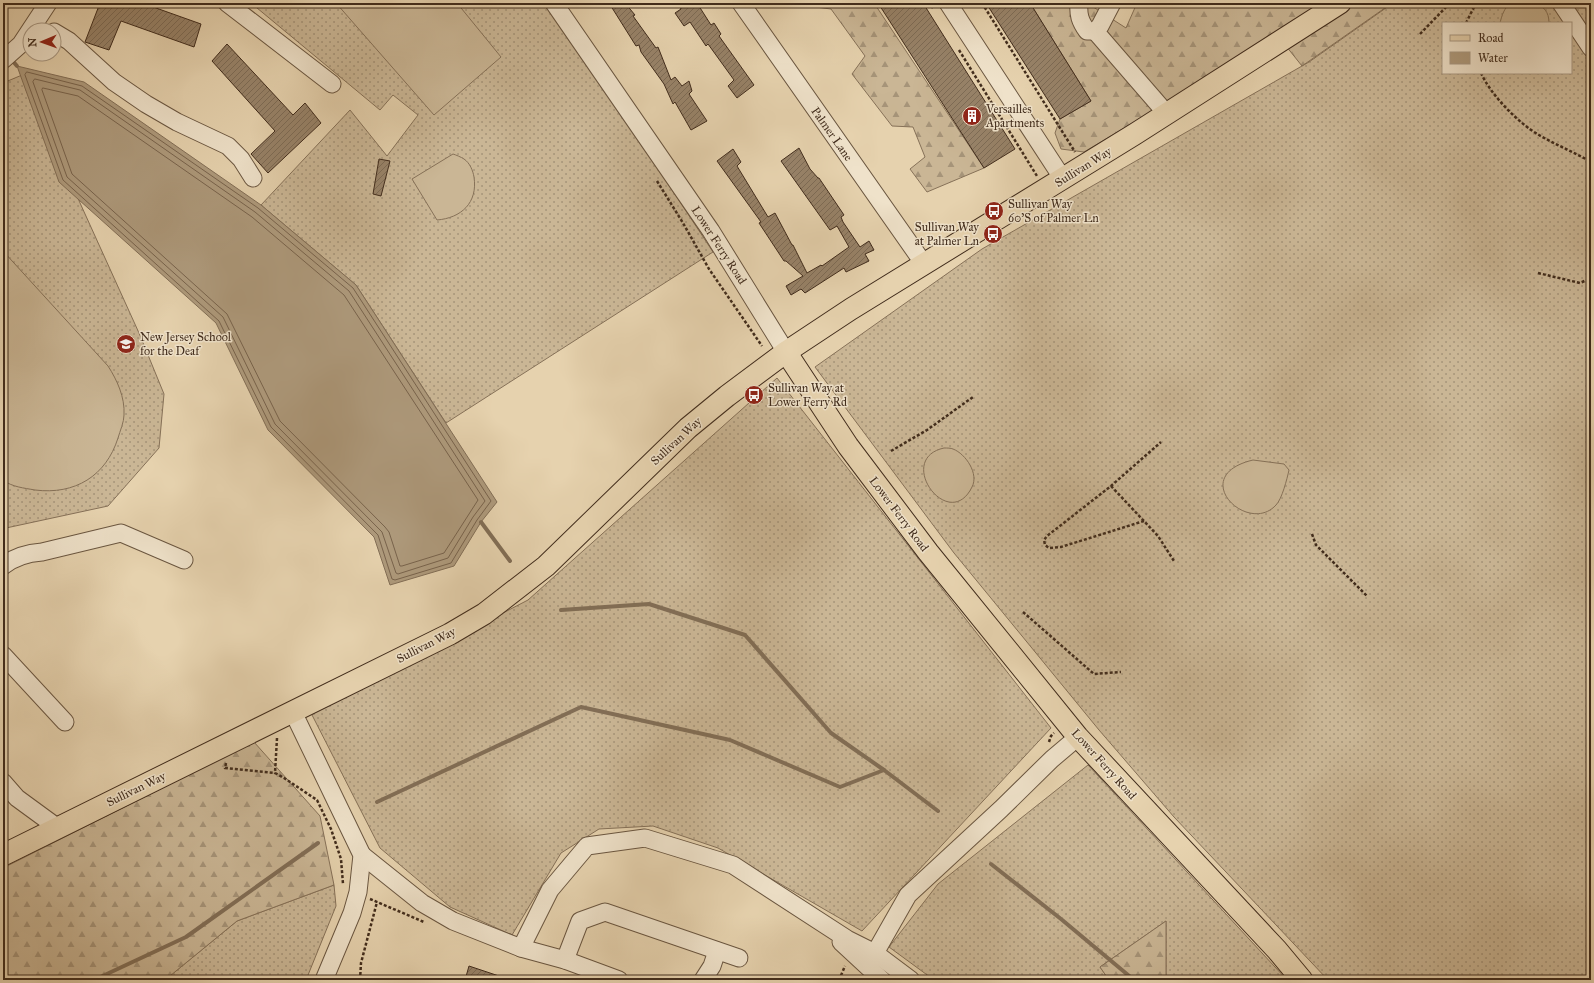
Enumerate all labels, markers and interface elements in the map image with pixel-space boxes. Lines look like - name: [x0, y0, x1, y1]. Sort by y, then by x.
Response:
- north arrow: [22, 22, 62, 62]
- legend: [1442, 22, 1572, 74]
- text: Road: [1478, 31, 1504, 45]
- text: N: [26, 37, 39, 47]
- text: Water: [1478, 51, 1508, 65]
- place label: Versailles Apartments: [985, 102, 1044, 130]
- street label: Palmer Lane: [808, 104, 856, 164]
- building icon: Versailles Apartments: [961, 105, 983, 127]
- street label: Sullivan Way: [1052, 144, 1114, 190]
- place label: Sullivan Way 60'S of Palmer Ln: [1008, 197, 1099, 225]
- bus stop icon: Sullivan Way 60'S of Palmer Ln: [983, 200, 1005, 222]
- street label: Lower Ferry Road: [689, 203, 749, 287]
- place label: Sullivan Way at Palmer Ln: [915, 220, 979, 248]
- bus stop icon: Sullivan Way at Palmer Ln: [982, 223, 1004, 245]
- place label: New Jersey School for the Deaf: [140, 330, 232, 358]
- school or university icon: New Jersey School for the Deaf: [115, 333, 137, 355]
- place label: Sullivan Way at Lower Ferry Rd: [768, 381, 847, 409]
- bus stop icon: Sullivan Way at Lower Ferry Rd: [743, 384, 765, 406]
- street label: Sullivan Way: [648, 414, 705, 468]
- street label: Lower Ferry Road: [866, 474, 932, 554]
- street label: Sullivan Way: [394, 624, 458, 666]
- street label: Lower Ferry Road: [1069, 726, 1139, 802]
- street label: Sullivan Way: [104, 768, 168, 809]

